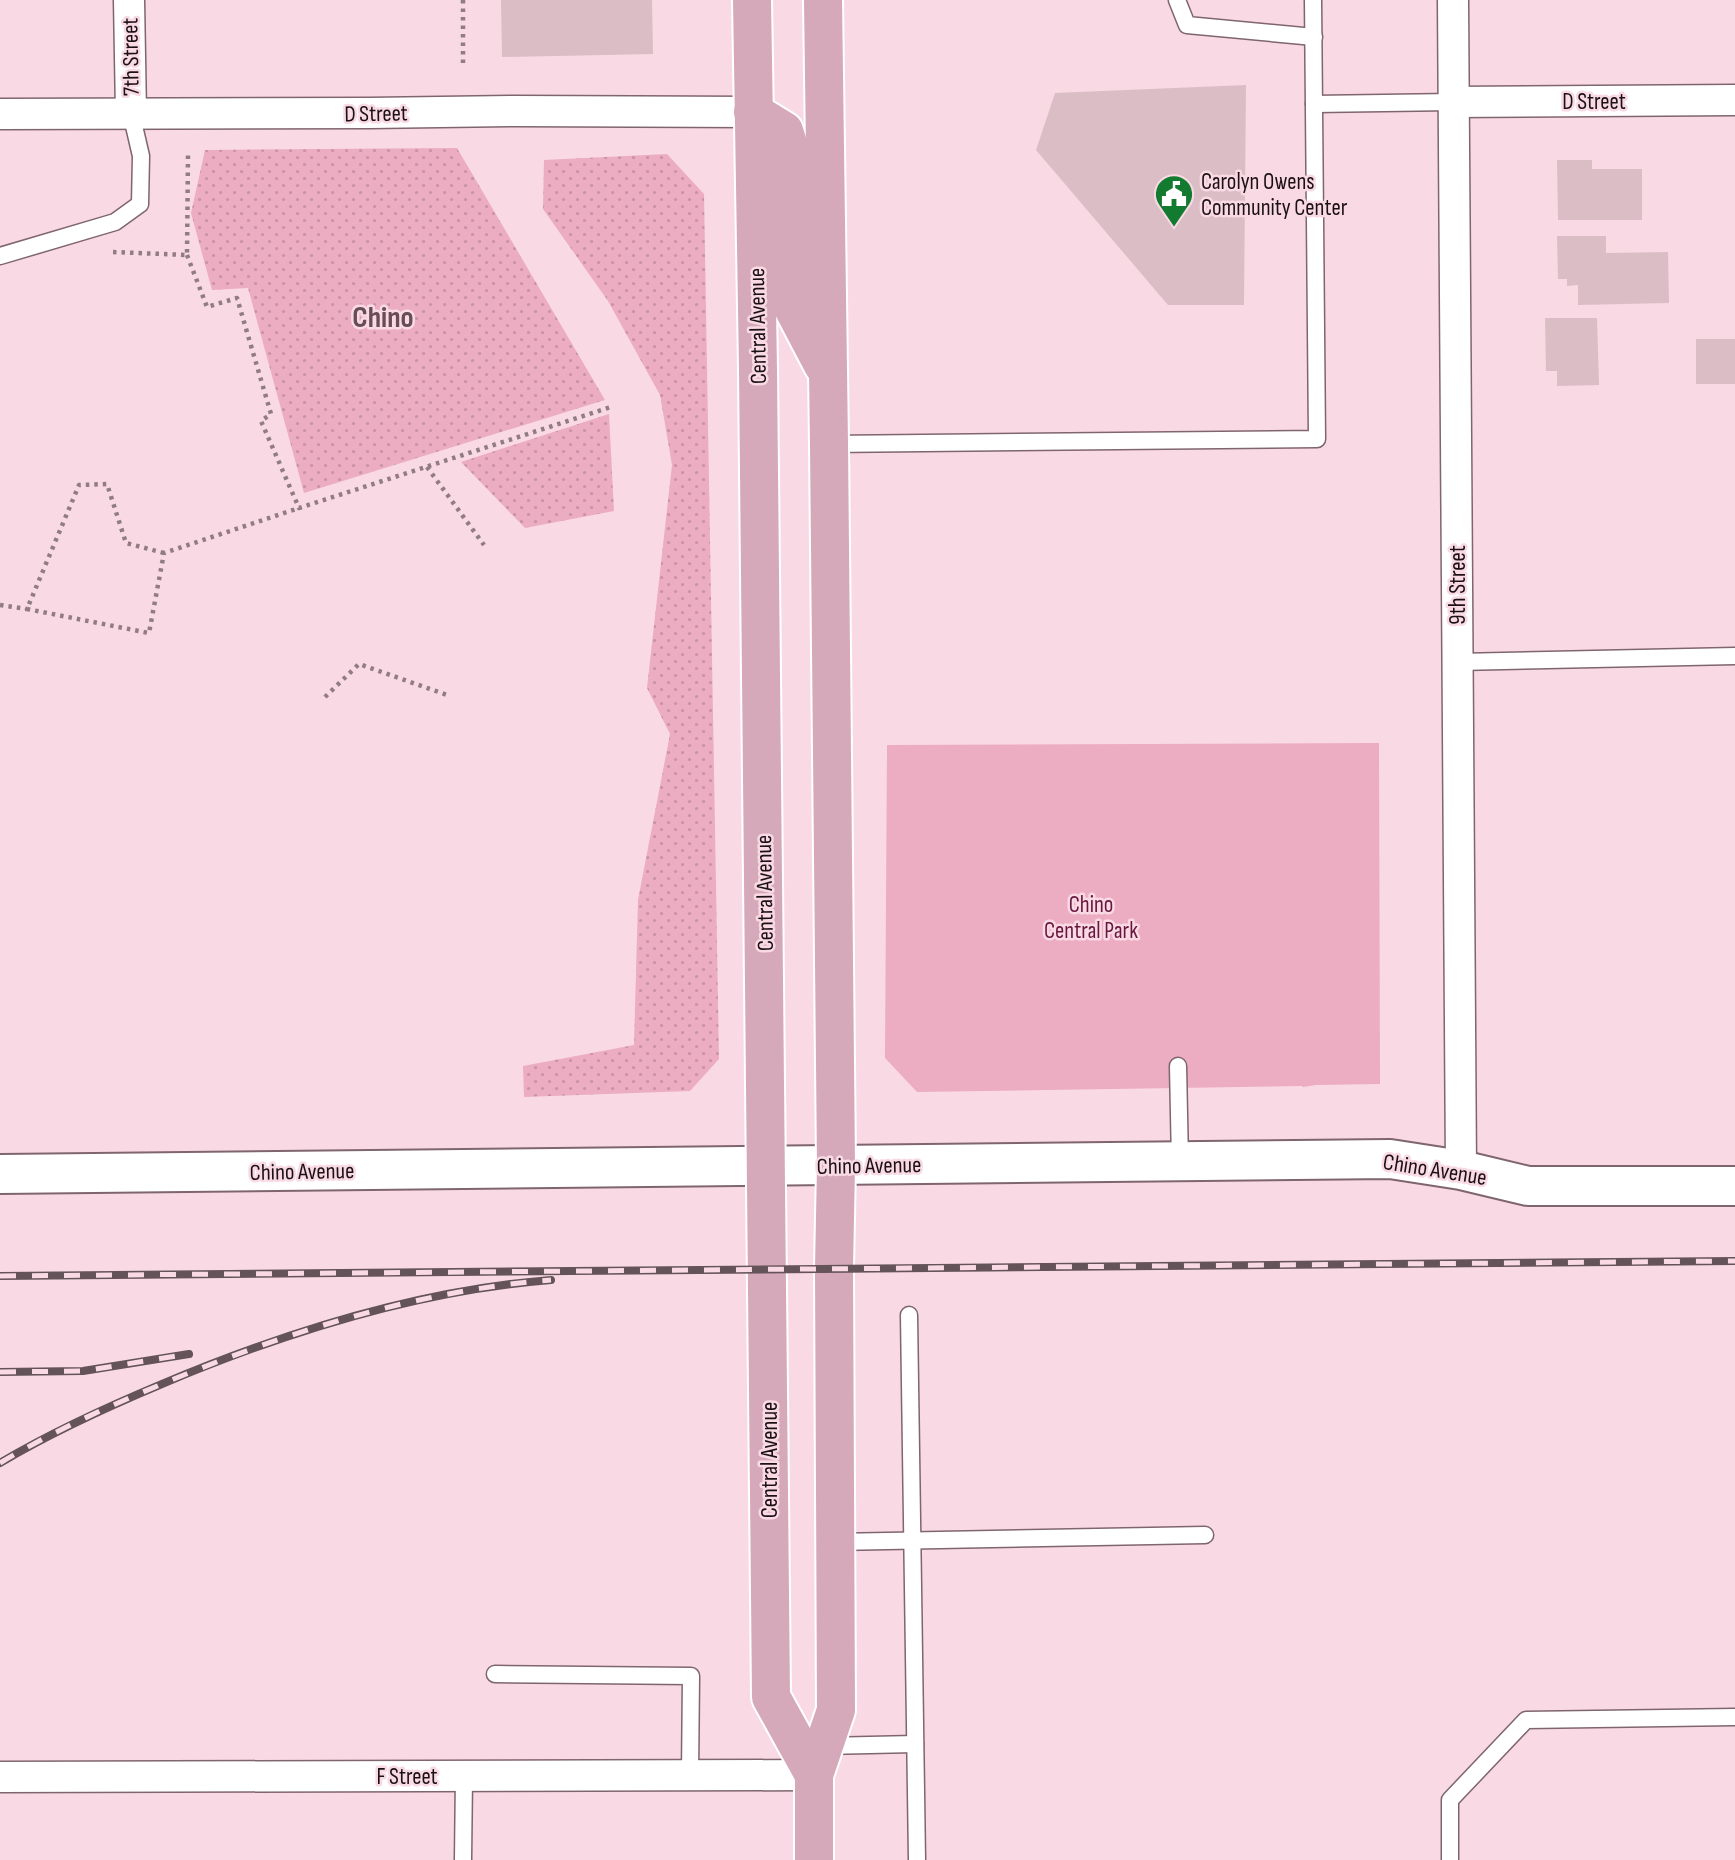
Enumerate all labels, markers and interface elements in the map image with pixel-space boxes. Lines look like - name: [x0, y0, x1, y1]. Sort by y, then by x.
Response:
- street label: 7th Street: [116, 18, 146, 96]
- street label: D Street: [1562, 88, 1626, 116]
- street label: D Street: [344, 99, 408, 129]
- place label: Carolyn Owens Community Center: [1201, 168, 1348, 222]
- public building icon: Carolyn Owens Community Center: [1153, 173, 1195, 228]
- street label: Central Avenue: [743, 268, 773, 384]
- district label: Chino: [352, 300, 414, 336]
- street label: 9th Street: [1444, 545, 1472, 625]
- street label: Central Avenue: [750, 835, 780, 951]
- park label: Chino Central Park: [1044, 891, 1138, 945]
- street label: Chino Avenue: [1381, 1148, 1489, 1192]
- street label: Chino Avenue: [816, 1151, 922, 1181]
- street label: Chino Avenue: [249, 1157, 355, 1187]
- street label: Central Avenue: [756, 1402, 784, 1518]
- street label: F Street: [376, 1763, 438, 1791]

